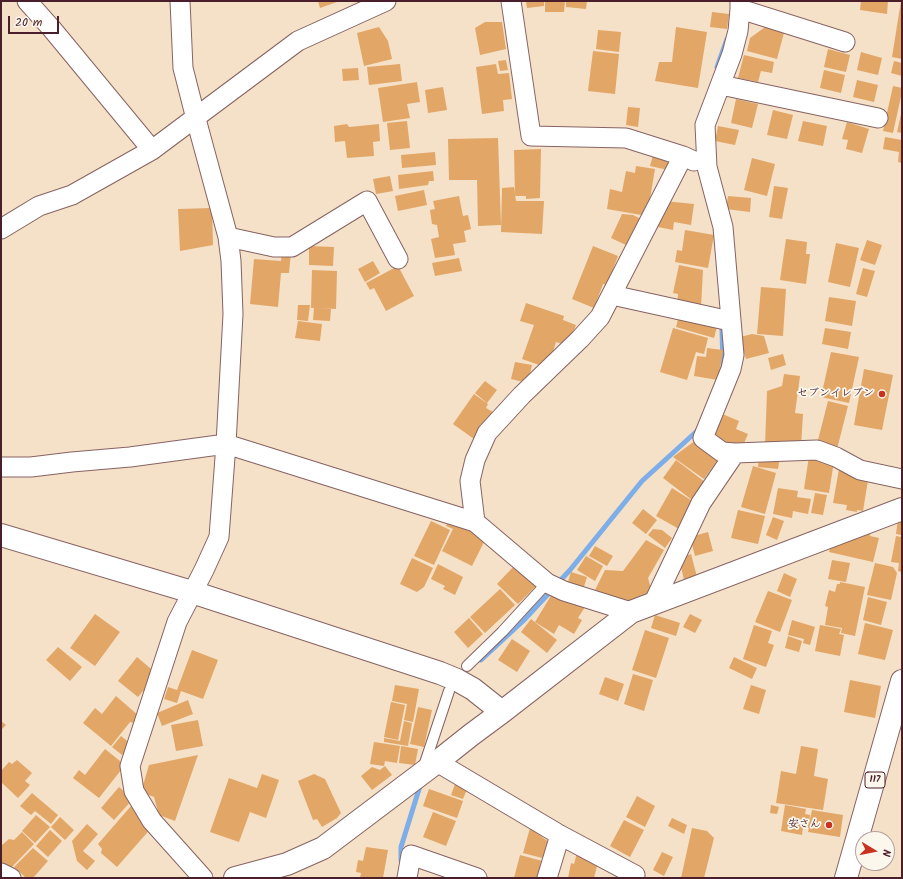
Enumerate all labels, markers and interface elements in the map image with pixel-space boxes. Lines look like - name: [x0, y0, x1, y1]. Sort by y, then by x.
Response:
- scale bar: [10, 8, 61, 34]
- text: 20 m: [15, 13, 42, 32]
- place label: セブンイレブン: [797, 387, 874, 401]
- marker: セブンイレブン: [877, 389, 887, 399]
- road number: 117: [865, 772, 885, 788]
- place label: 安さん: [788, 818, 821, 832]
- marker: 安さん: [824, 820, 834, 830]
- north arrow: [855, 831, 895, 871]
- text: N: [876, 848, 895, 858]

